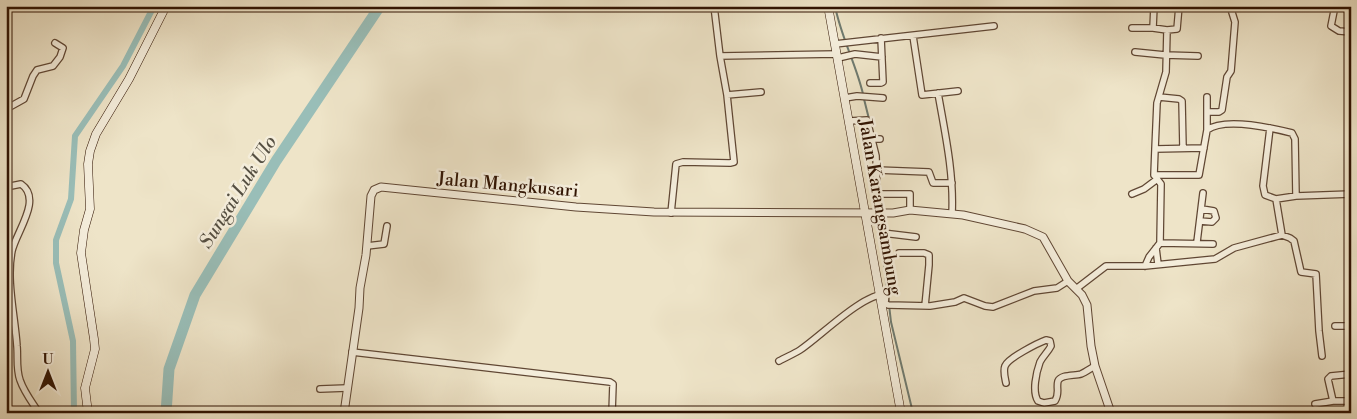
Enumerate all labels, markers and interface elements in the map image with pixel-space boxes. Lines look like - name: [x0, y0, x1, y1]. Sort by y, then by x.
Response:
- street label: Jalan Karangsambung: [853, 116, 907, 298]
- water label: Sungai Luk Ulo: [194, 131, 282, 253]
- street label: Jalan Mangkusari: [435, 167, 580, 203]
- north arrow: [22, 346, 72, 396]
- text: U: [43, 351, 54, 369]

